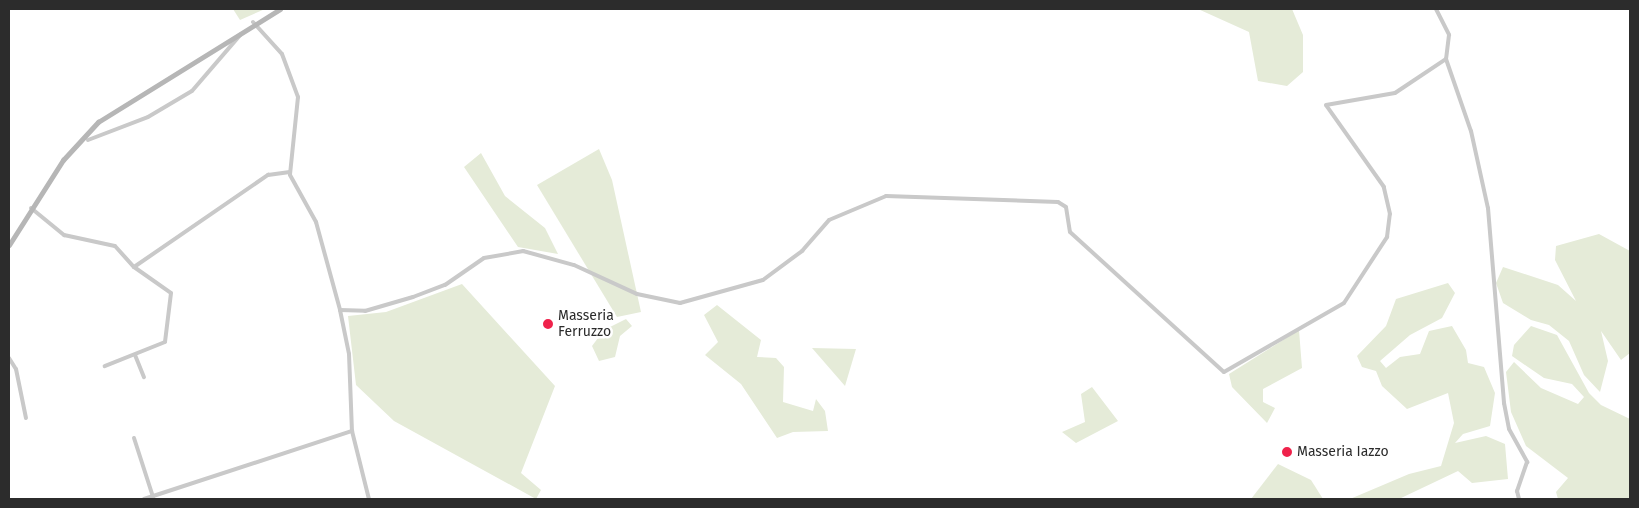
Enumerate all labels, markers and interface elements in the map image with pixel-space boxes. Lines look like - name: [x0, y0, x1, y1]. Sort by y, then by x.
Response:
- place label: Masseria Ferruzzo: [558, 308, 614, 341]
- marker: Masseria Ferruzzo: [542, 318, 554, 330]
- place label: Masseria Iazzo: [1297, 444, 1389, 460]
- marker: Masseria Iazzo: [1281, 446, 1293, 458]

